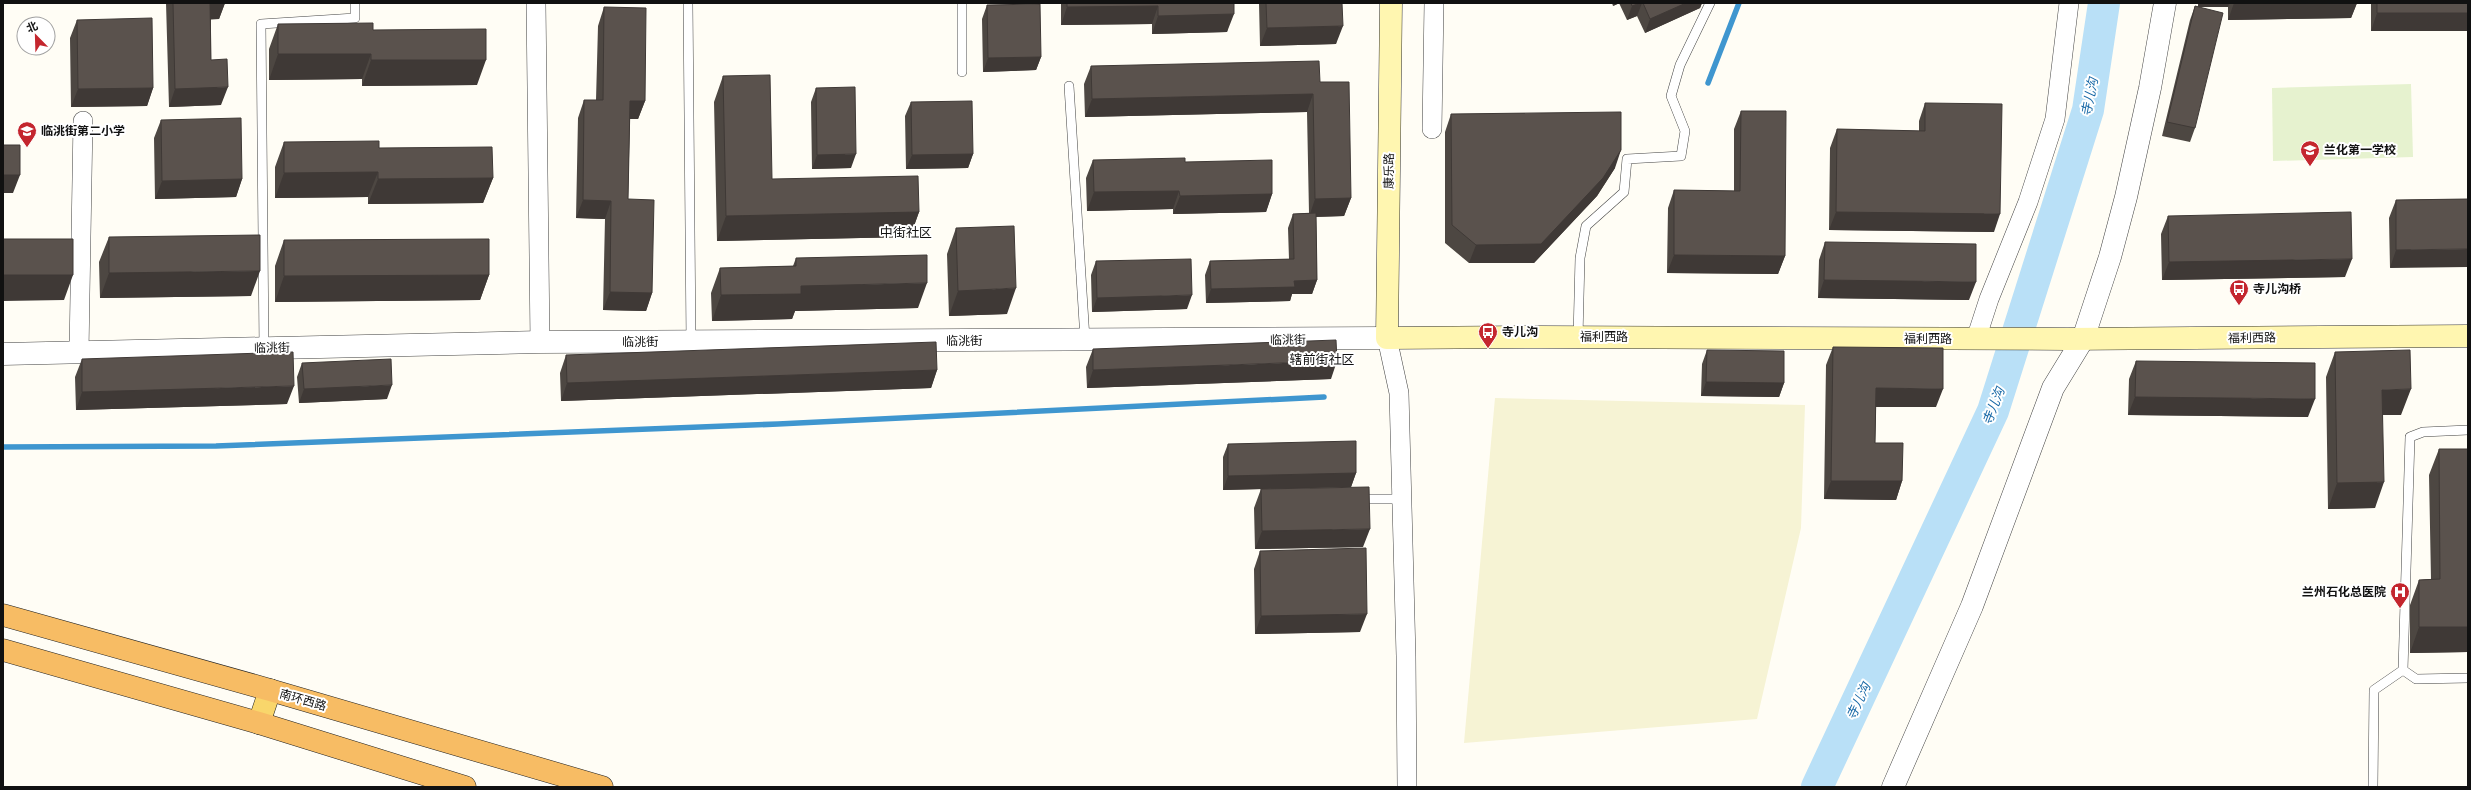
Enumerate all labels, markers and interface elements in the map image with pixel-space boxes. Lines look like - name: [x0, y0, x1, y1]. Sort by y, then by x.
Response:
- north arrow: [16, 16, 56, 56]
- text: 北: [24, 17, 41, 37]
- water label: 寺儿沟: [2076, 74, 2104, 118]
- school or university icon: 临洮街第二小学: [16, 120, 38, 148]
- place label: 临洮街第二小学: [41, 122, 125, 141]
- school or university icon: 兰化第一学校: [2299, 139, 2321, 167]
- place label: 兰化第一学校: [2324, 141, 2396, 160]
- street label: 康乐路: [1380, 153, 1399, 189]
- district label: 中街社区: [880, 223, 932, 243]
- bus stop icon: 寺儿沟桥: [2228, 278, 2250, 306]
- place label: 寺儿沟桥: [2253, 280, 2301, 299]
- bus stop icon: 寺儿沟: [1477, 321, 1499, 349]
- place label: 寺儿沟: [1502, 323, 1538, 342]
- street label: 福利西路: [1580, 328, 1628, 347]
- street label: 福利西路: [2228, 329, 2276, 348]
- street label: 福利西路: [1904, 330, 1952, 349]
- street label: 临洮街: [1270, 331, 1306, 350]
- street label: 临洮街: [946, 332, 982, 351]
- street label: 临洮街: [622, 333, 658, 352]
- street label: 临洮街: [254, 339, 290, 358]
- district label: 辖前街社区: [1289, 350, 1355, 370]
- water label: 寺儿沟: [1978, 383, 2011, 428]
- hospital icon: 兰州石化总医院: [2389, 581, 2411, 609]
- place label: 兰州石化总医院: [2302, 583, 2386, 602]
- water label: 寺儿沟: [1842, 678, 1877, 723]
- street label: 南环西路: [277, 685, 329, 716]

